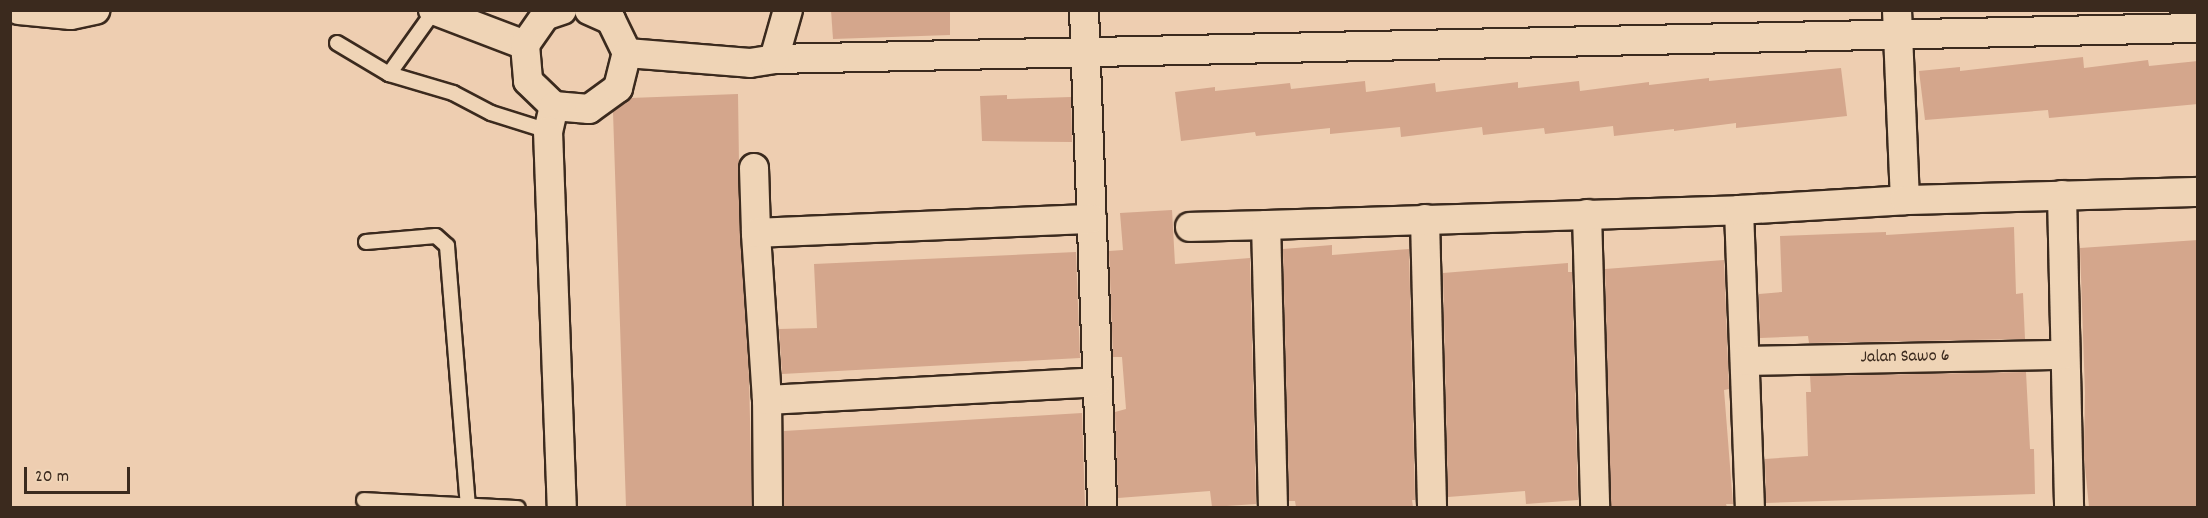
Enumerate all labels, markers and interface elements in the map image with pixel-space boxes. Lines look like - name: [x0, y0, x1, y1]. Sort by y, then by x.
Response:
- street label: Jalan Sawo 6: [1860, 346, 1950, 370]
- scale bar: [27, 455, 134, 493]
- text: 20 m: [35, 465, 69, 490]

